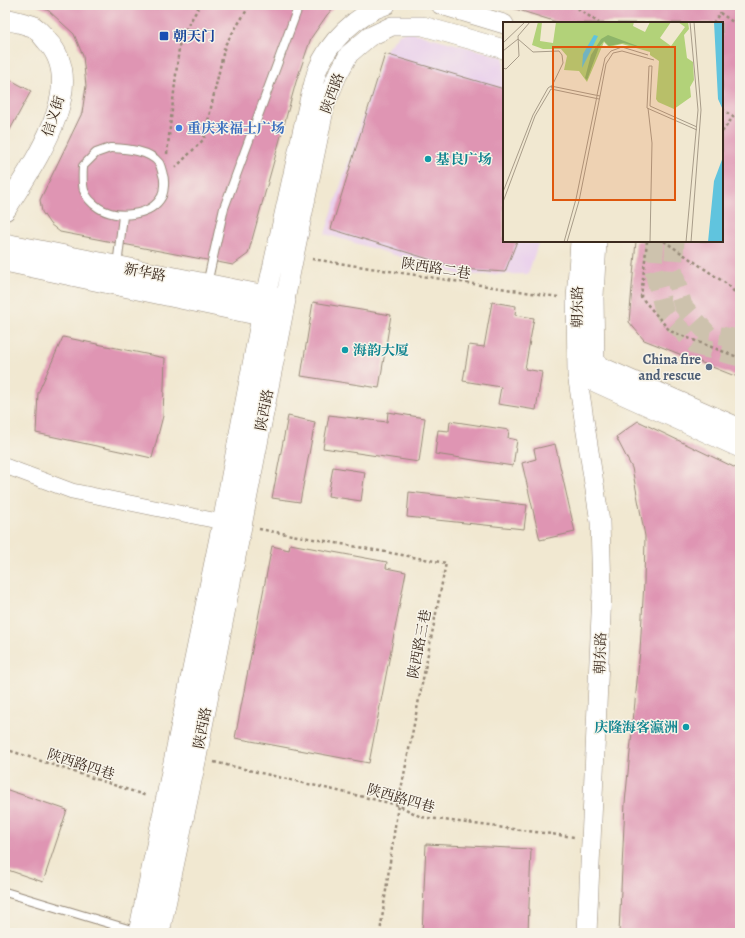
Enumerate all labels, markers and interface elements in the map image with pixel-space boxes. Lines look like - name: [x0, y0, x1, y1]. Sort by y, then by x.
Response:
- inset map: [503, 22, 723, 242]
- place label: 朝天门: [173, 27, 215, 46]
- marker: 朝天门: [158, 30, 170, 42]
- street label: 陕西路: [316, 70, 349, 116]
- street label: 信义街: [38, 93, 69, 139]
- place label: 重庆来福士广场: [187, 119, 285, 138]
- marker: 重庆来福士广场: [174, 123, 184, 133]
- place label: 基良广场: [436, 150, 492, 169]
- marker: 基良广场: [423, 154, 433, 164]
- street label: 陕西路二巷: [400, 254, 472, 283]
- street label: 新华路: [122, 259, 167, 286]
- street label: 朝东路: [568, 286, 587, 328]
- place label: 海韵大厦: [353, 341, 409, 360]
- marker: 海韵大厦: [340, 345, 350, 355]
- place label: China fire and rescue: [638, 350, 702, 385]
- marker: China fire and rescue: [704, 362, 714, 372]
- street label: 陕西路: [251, 388, 278, 433]
- street label: 陕西路三巷: [403, 608, 435, 680]
- street label: 朝东路: [590, 632, 611, 674]
- street label: 陕西路: [189, 706, 216, 751]
- place label: 庆隆海客瀛洲: [594, 718, 678, 737]
- marker: 庆隆海客瀛洲: [681, 722, 691, 732]
- street label: 陕西路四巷: [45, 745, 117, 784]
- street label: 陕西路四巷: [365, 780, 437, 817]

